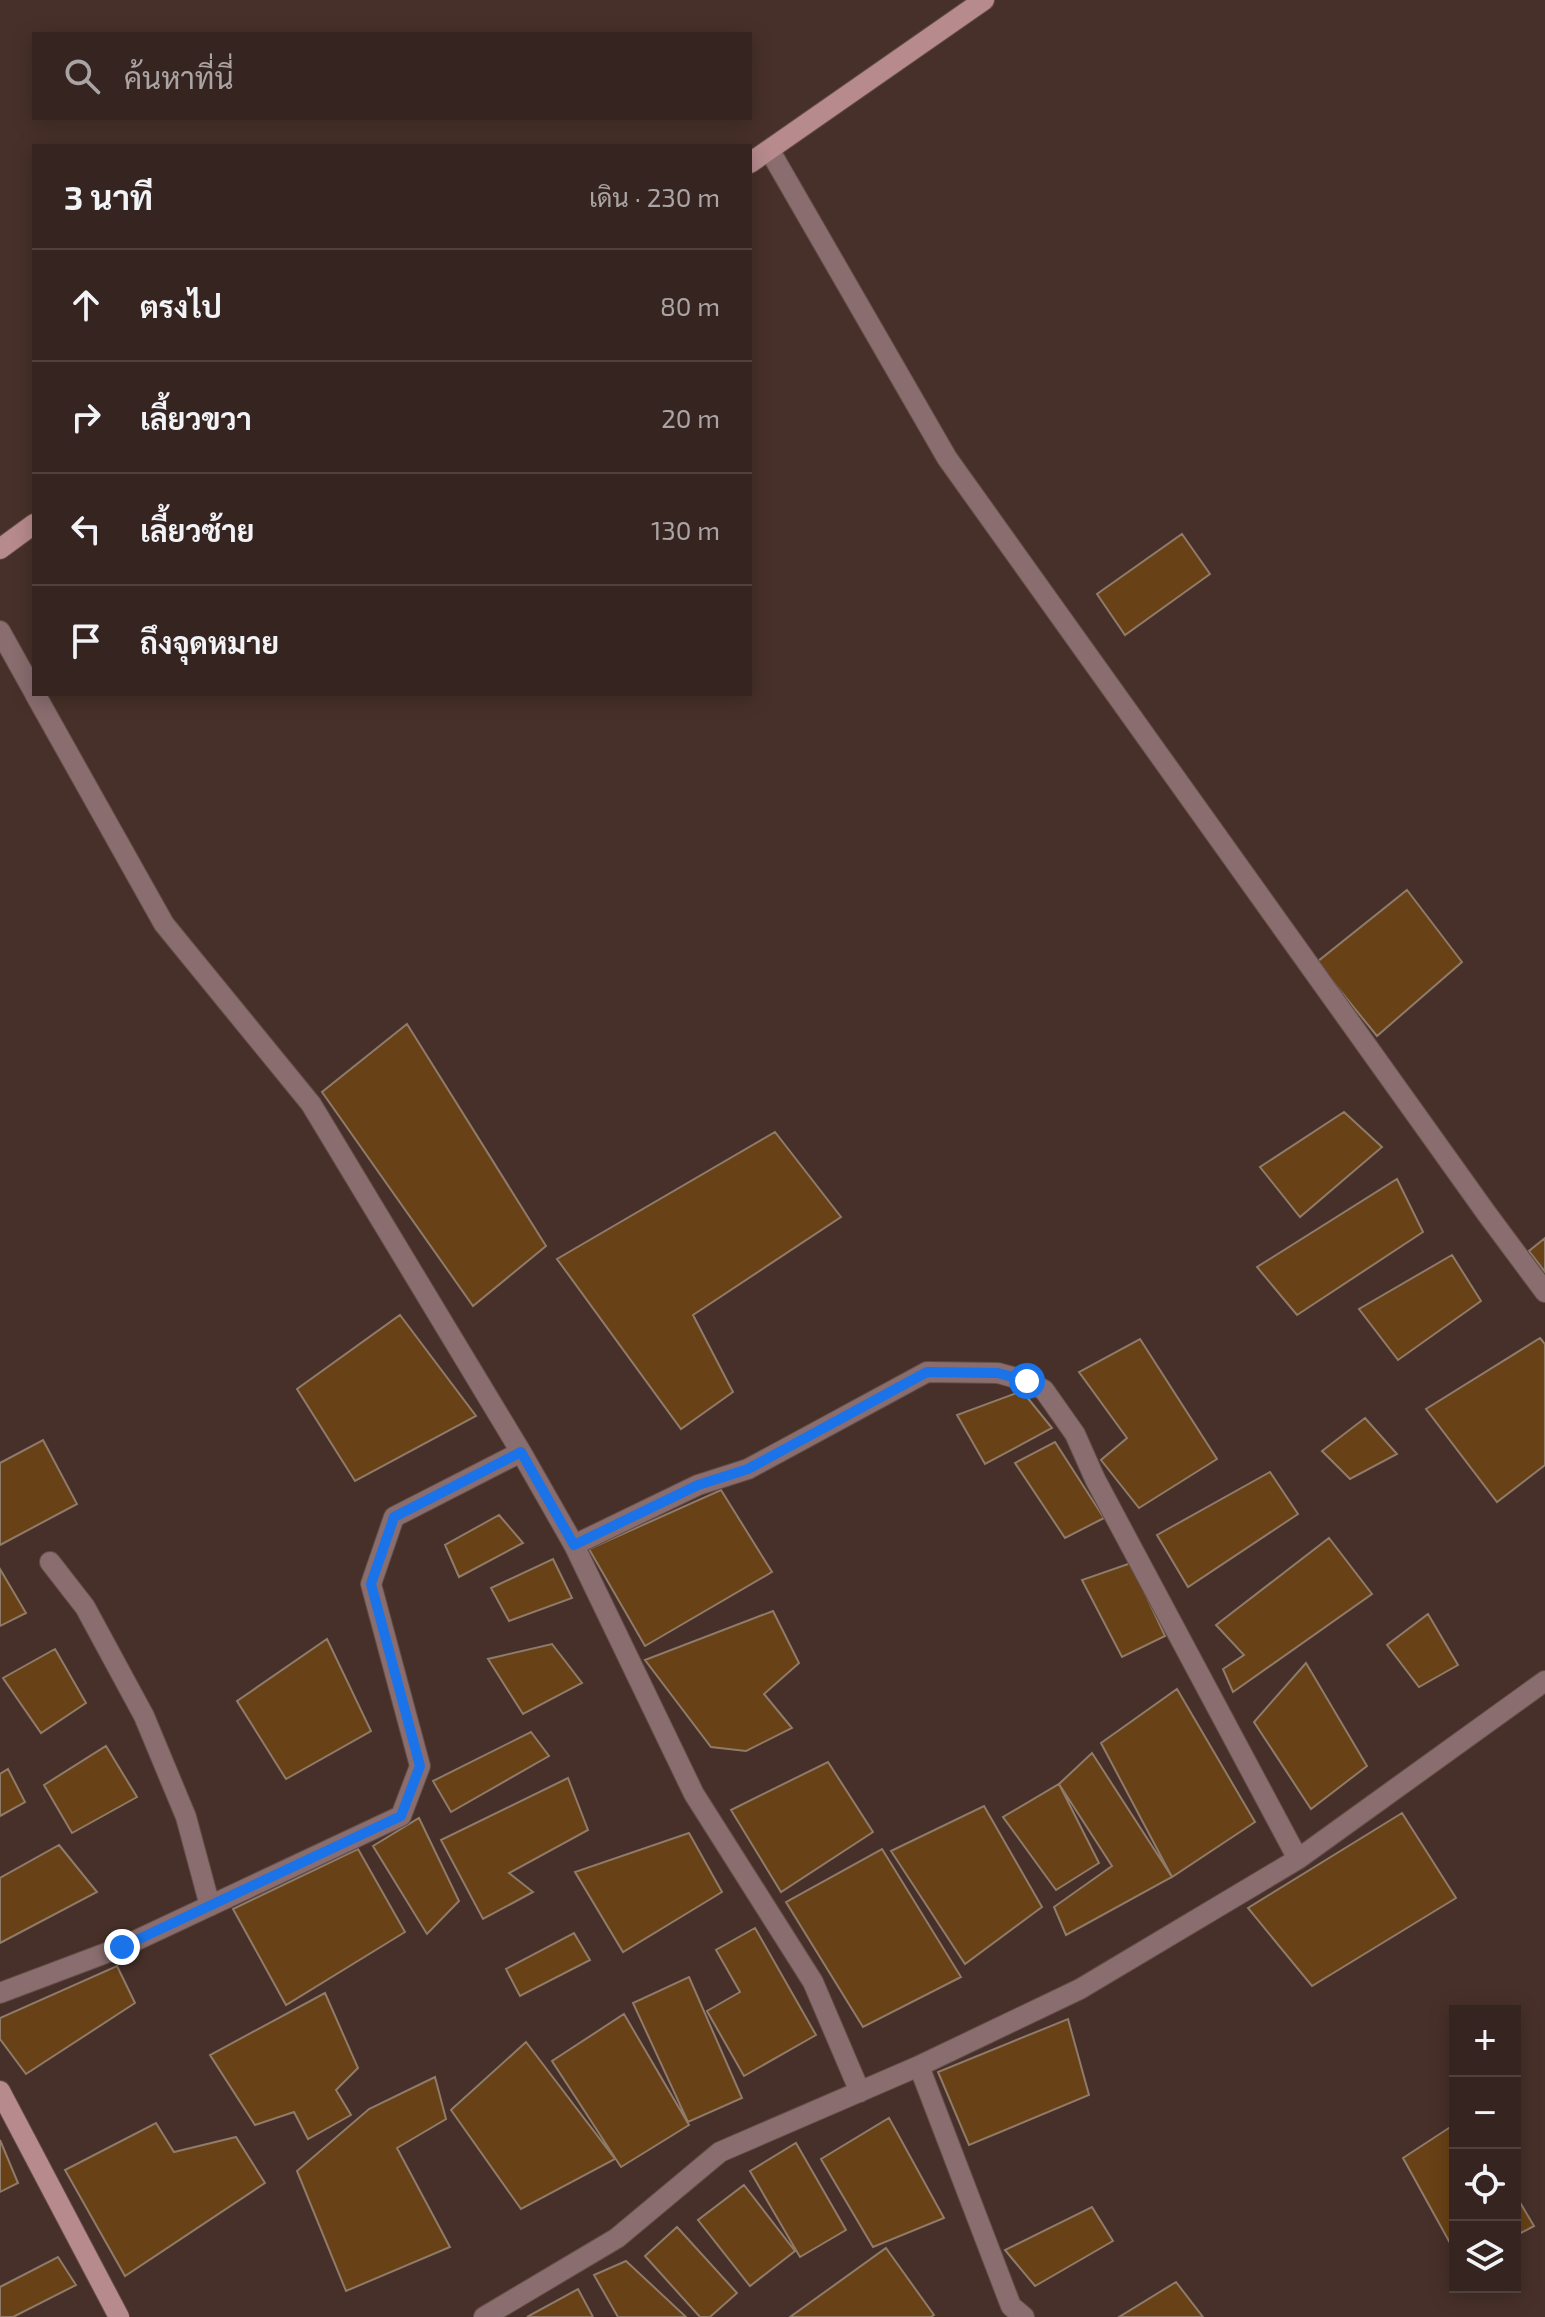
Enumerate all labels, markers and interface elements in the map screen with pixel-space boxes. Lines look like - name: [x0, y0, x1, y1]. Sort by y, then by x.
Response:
- search box: [32, 32, 752, 120]
- icon: search: [60, 54, 104, 98]
- text: ค้นหาที่นี่: [124, 59, 234, 95]
- text: 3 นาที: [64, 176, 153, 217]
- text: เดิน · 230 m: [589, 181, 720, 212]
- icon: ahead: [64, 283, 108, 327]
- text: ตรงไป: [140, 288, 222, 324]
- text: 80 m: [660, 290, 720, 321]
- icon: right: [64, 395, 108, 439]
- text: เลี้ยวขวา: [140, 400, 252, 436]
- text: 20 m: [661, 402, 720, 433]
- icon: left: [64, 507, 108, 551]
- text: เลี้ยวซ้าย: [140, 512, 254, 548]
- text: 130 m: [651, 514, 720, 545]
- icon: arrive: [64, 619, 108, 663]
- text: ถึงจุดหมาย: [140, 624, 279, 660]
- route start: [1009, 1363, 1045, 1399]
- route end: [104, 1929, 140, 1965]
- map controls: [1449, 2005, 1521, 2293]
- button: +: [1449, 2005, 1521, 2077]
- button: −: [1449, 2077, 1521, 2149]
- button: locate: [1449, 2149, 1521, 2221]
- button: layers: [1449, 2221, 1521, 2293]

